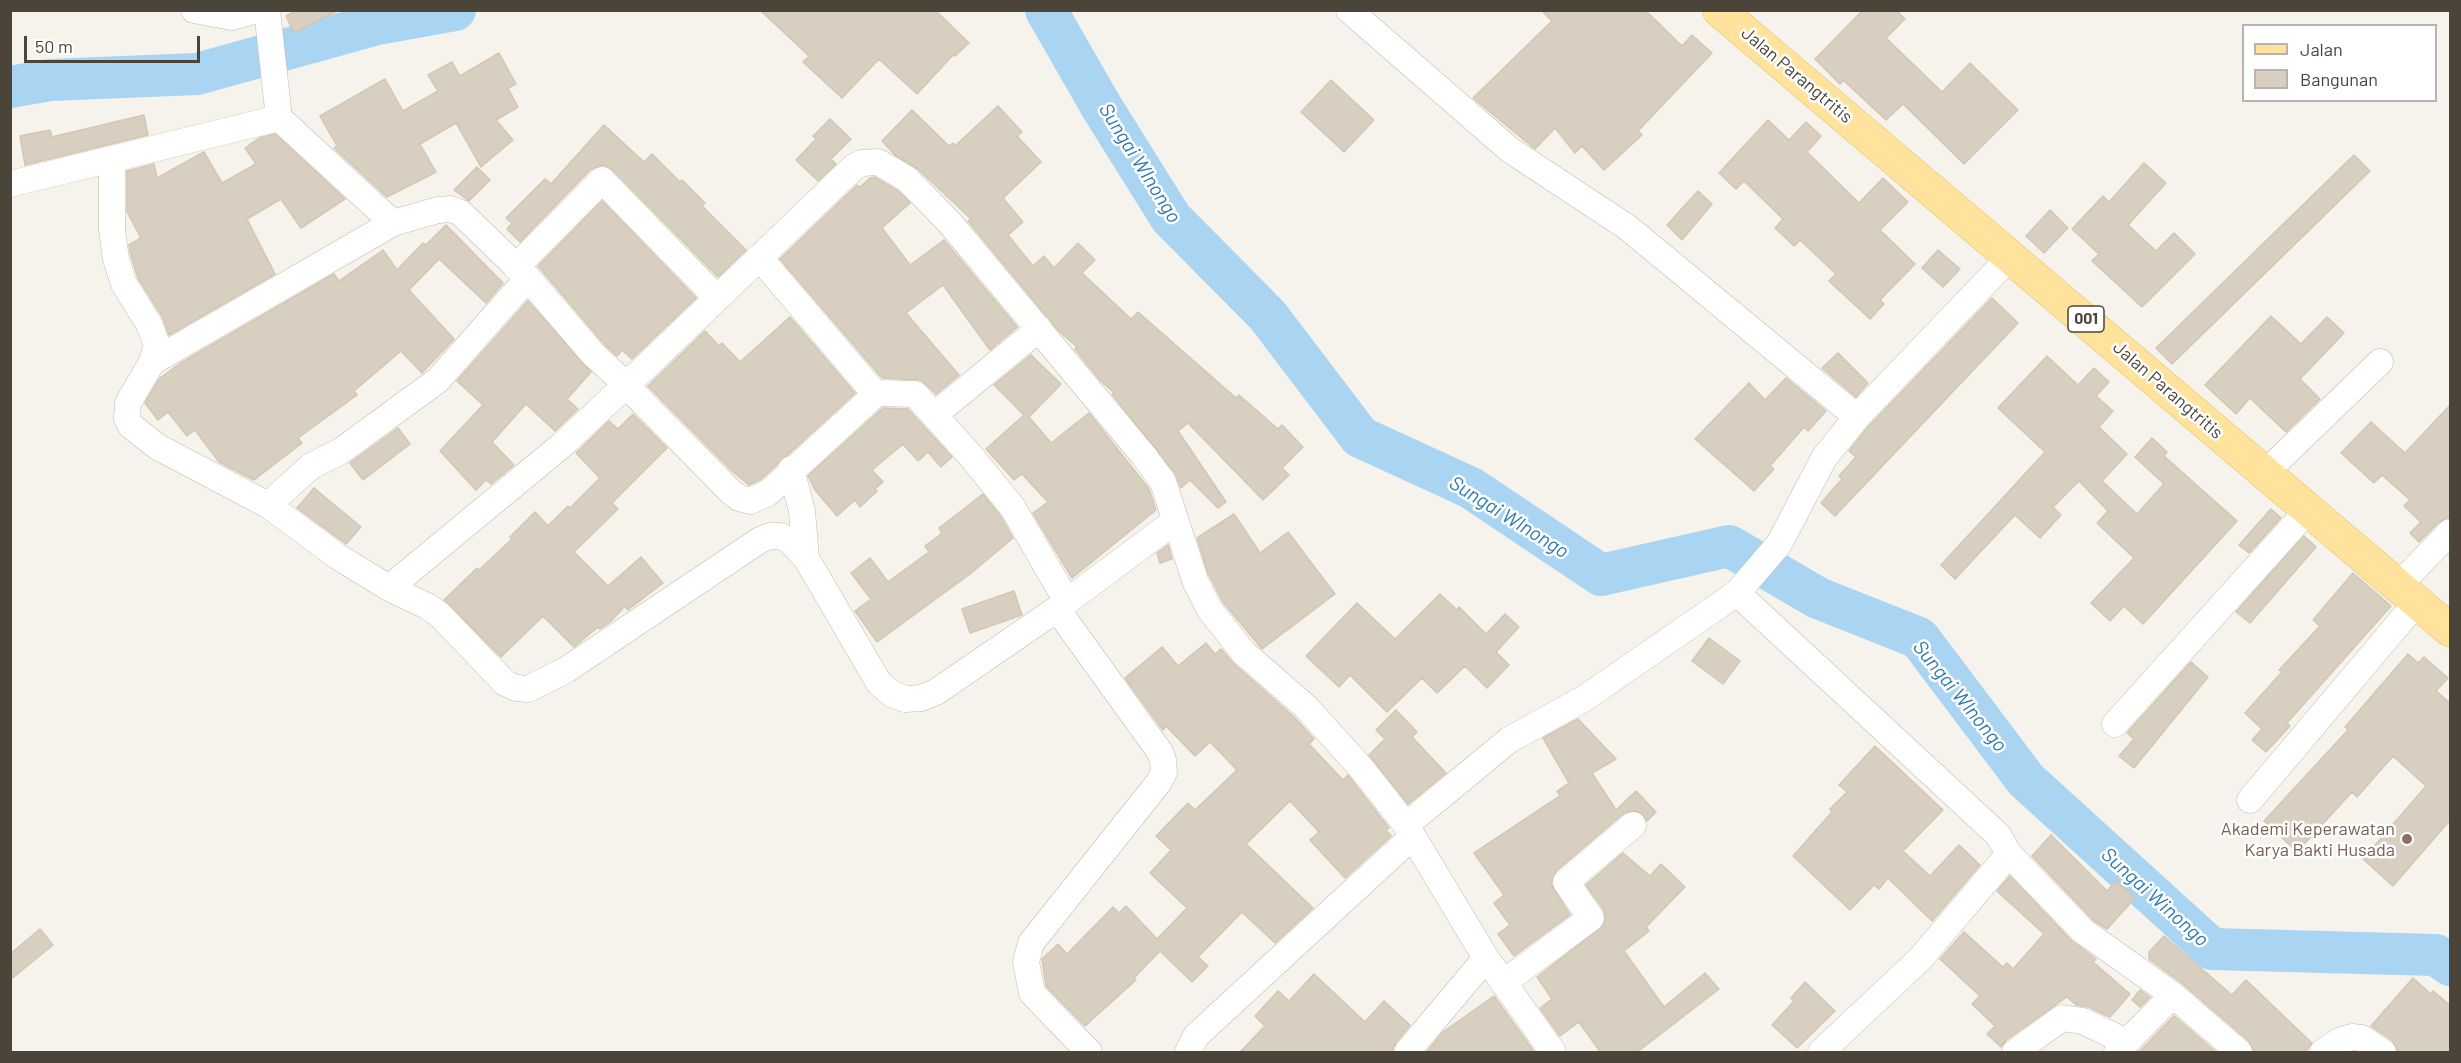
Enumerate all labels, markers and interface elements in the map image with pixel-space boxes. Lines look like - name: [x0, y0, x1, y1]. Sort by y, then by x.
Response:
- street label: Jalan Parangtritis: [1737, 22, 1857, 128]
- scale bar: [27, 24, 202, 62]
- legend: [2242, 24, 2437, 102]
- text: 50 m: [35, 35, 73, 57]
- text: Jalan: [2300, 38, 2343, 60]
- text: Bangunan: [2300, 68, 2378, 90]
- water label: Sungai WInongo: [1094, 99, 1186, 227]
- road number: 001: [2068, 306, 2104, 332]
- street label: Jalan Parangtritis: [2109, 336, 2227, 444]
- water label: Sungai WInongo: [1445, 471, 1573, 563]
- water label: Sungai WInongo: [1908, 635, 2012, 757]
- place label: Akademi Keperawatan Karya Bakti Husada: [2221, 818, 2395, 860]
- marker: Akademi Keperawatan Karya Bakti Husada: [2400, 832, 2414, 846]
- water label: Sungai Winongo: [2096, 842, 2214, 952]

